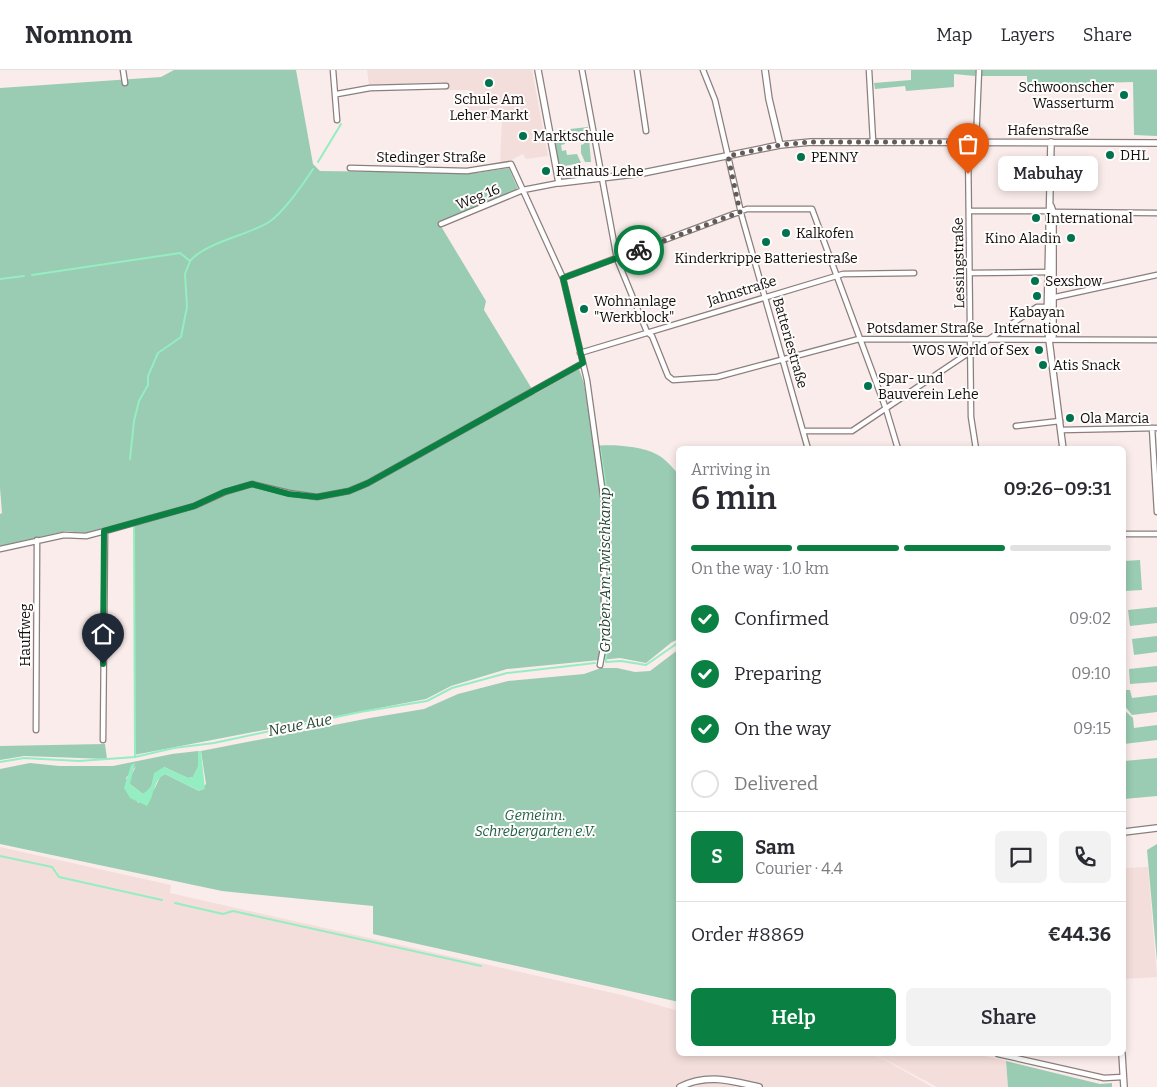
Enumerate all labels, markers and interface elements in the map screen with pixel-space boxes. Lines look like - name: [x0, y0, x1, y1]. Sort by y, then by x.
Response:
- text: Nomnom: [25, 21, 132, 49]
- text: Map: [936, 24, 972, 46]
- text: Layers: [1000, 24, 1055, 46]
- text: Share: [1083, 24, 1132, 46]
- marker: Schule Am Leher Markt: [483, 77, 495, 89]
- place label: Schwoonscher Wasserturm: [1018, 79, 1115, 112]
- marker: Schwoonscher Wasserturm: [1118, 89, 1130, 101]
- place label: Schule Am Leher Markt: [449, 91, 529, 124]
- street label: Hafenstraße: [1007, 122, 1089, 139]
- pin: [947, 123, 989, 174]
- place label: Marktschule: [533, 128, 614, 145]
- marker: Marktschule: [517, 130, 529, 142]
- icon: bag: [954, 130, 982, 158]
- place label: DHL: [1120, 147, 1149, 164]
- street label: Stedinger Straße: [376, 149, 486, 166]
- place label: PENNY: [811, 149, 859, 166]
- marker: DHL: [1104, 149, 1116, 161]
- marker: PENNY: [795, 151, 807, 163]
- callout: Mabuhay: [998, 156, 1098, 192]
- place label: Rathaus Lehe: [556, 163, 644, 180]
- text: Mabuhay: [1013, 164, 1083, 183]
- marker: Rathaus Lehe: [540, 165, 552, 177]
- street label: Weg 16: [454, 181, 502, 213]
- place label: International: [1046, 210, 1133, 227]
- marker: International: [1030, 212, 1042, 224]
- street label: Lessingstraße: [950, 217, 968, 309]
- courier: [614, 225, 664, 275]
- place label: Kalkofen: [796, 225, 854, 242]
- marker: Kalkofen: [780, 227, 792, 239]
- place label: Kino Aladin: [985, 230, 1061, 247]
- marker: Kino Aladin: [1065, 232, 1077, 244]
- icon: bike: [625, 236, 653, 264]
- marker: Kinderkrippe Batteriestraße: [760, 236, 772, 248]
- place label: Kinderkrippe Batteriestraße: [674, 250, 858, 267]
- street label: Jahnstraße: [704, 272, 779, 310]
- place label: Sexshow: [1045, 273, 1103, 290]
- marker: Sexshow: [1029, 275, 1041, 287]
- marker: Kabayan International: [1031, 290, 1043, 302]
- place label: Wohnanlage "Werkblock": [594, 293, 676, 326]
- street label: Batteriestraße: [769, 296, 811, 390]
- marker: Wohnanlage "Werkblock": [578, 303, 590, 315]
- place label: Kabayan International: [994, 304, 1080, 337]
- street label: Potsdamer Straße: [867, 320, 983, 337]
- place label: WOS World of Sex: [912, 342, 1029, 359]
- marker: WOS World of Sex: [1033, 344, 1045, 356]
- place label: Atis Snack: [1053, 357, 1121, 374]
- marker: Atis Snack: [1037, 359, 1049, 371]
- place label: Spar- und Bauverein Lehe: [878, 370, 979, 403]
- marker: Spar- und Bauverein Lehe: [862, 380, 874, 392]
- place label: Ola Marcia: [1080, 410, 1149, 427]
- marker: Ola Marcia: [1064, 412, 1076, 424]
- text: Arriving in: [691, 460, 770, 479]
- text: 09:26–09:31: [1003, 477, 1111, 500]
- text: 6 min: [691, 479, 777, 517]
- water label: Graben Am Twischkamp: [596, 487, 614, 653]
- text: On the way · 1.0 km: [691, 559, 829, 578]
- street label: Hauffweg: [17, 603, 34, 667]
- icon: check: [691, 605, 719, 633]
- text: Confirmed: [734, 607, 829, 630]
- text: 09:02: [1069, 609, 1111, 628]
- pin: [82, 613, 124, 664]
- icon: home: [89, 620, 117, 648]
- icon: check: [691, 660, 719, 688]
- text: Preparing: [734, 662, 822, 685]
- text: 09:10: [1071, 664, 1111, 683]
- water label: Neue Aue: [267, 710, 334, 740]
- icon: check: [691, 715, 719, 743]
- text: On the way: [734, 717, 831, 740]
- text: 09:15: [1073, 719, 1111, 738]
- text: Delivered: [734, 772, 818, 795]
- park label: Gemeinn. Schrebergarten e.V.: [475, 807, 595, 840]
- button: chat: [995, 831, 1047, 883]
- button: phone: [1059, 831, 1111, 883]
- text: Sam: [755, 836, 795, 859]
- text: S: [711, 845, 723, 868]
- text: Courier · 4.4: [755, 859, 843, 878]
- text: Order #8869: [691, 923, 805, 946]
- text: €44.36: [1048, 923, 1111, 946]
- button: Help: [691, 988, 896, 1046]
- button: Share: [906, 988, 1111, 1046]

